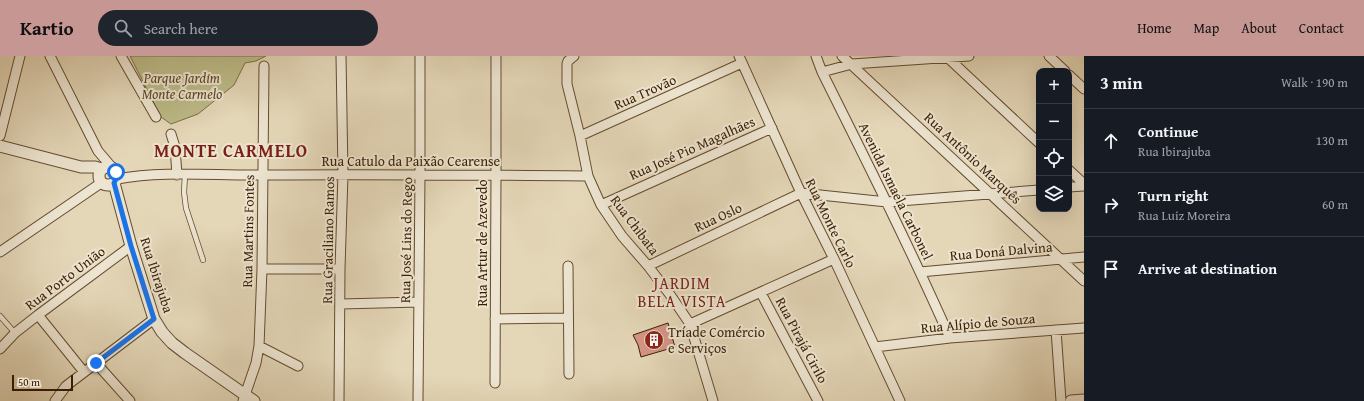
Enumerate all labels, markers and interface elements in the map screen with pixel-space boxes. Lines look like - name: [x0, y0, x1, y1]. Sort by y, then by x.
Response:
- search box: [98, 10, 378, 46]
- text: Kartio: [20, 14, 74, 42]
- icon: search: [112, 17, 134, 39]
- text: Search here: [144, 18, 218, 39]
- text: Home: [1137, 18, 1172, 38]
- text: Map: [1194, 18, 1219, 38]
- text: About: [1241, 18, 1277, 38]
- text: Contact: [1299, 18, 1344, 38]
- park label: Parque Jardim Monte Carmelo: [142, 68, 222, 104]
- map controls: [1036, 68, 1072, 212]
- button: +: [1036, 68, 1072, 104]
- street label: Rua Trovão: [611, 69, 679, 115]
- text: 3 min: [1100, 70, 1142, 95]
- text: Walk · 190 m: [1281, 73, 1348, 92]
- button: −: [1036, 104, 1072, 140]
- street label: Rua Antônio Marquês: [920, 108, 1026, 208]
- street label: Rua José Pio Magalhães: [626, 111, 758, 185]
- street label: Avenida Ismaela Carbonel: [854, 119, 938, 263]
- text: Continue: [1138, 121, 1199, 142]
- icon: ahead: [1100, 130, 1122, 152]
- text: 130 m: [1316, 131, 1348, 150]
- district label: MONTE CARMELO: [154, 137, 308, 164]
- button: locate: [1036, 140, 1072, 176]
- text: Rua Ibirajuba: [1138, 142, 1211, 161]
- street label: Rua Catulo da Paixão Cearense: [322, 151, 501, 171]
- route start: [107, 163, 125, 181]
- street label: Rua Martins Fontes: [237, 174, 259, 288]
- street label: Rua Monte Carlo: [801, 175, 861, 271]
- street label: Rua Graciliano Ramos: [317, 176, 339, 304]
- button: layers: [1036, 176, 1072, 212]
- street label: Rua José Lins do Rego: [395, 177, 417, 303]
- street label: Rua Artur de Azevedo: [472, 179, 492, 307]
- text: Turn right: [1138, 185, 1209, 206]
- street label: Rua Chibata: [606, 191, 664, 259]
- icon: right: [1100, 194, 1122, 216]
- text: 60 m: [1322, 195, 1348, 214]
- street label: Rua Oslo: [691, 197, 745, 237]
- text: Rua Luiz Moreira: [1138, 206, 1231, 225]
- street label: Rua Ibirajuba: [135, 235, 179, 316]
- street label: Rua Doná Dalvina: [949, 237, 1054, 265]
- street label: Rua Porto União: [21, 241, 109, 315]
- icon: arrive: [1100, 258, 1122, 280]
- text: Arrive at destination: [1138, 258, 1277, 279]
- district label: JARDIM BELA VISTA: [637, 271, 727, 313]
- street label: Rua Pirajá Cirilo: [771, 293, 833, 387]
- street label: Rua Alípio de Souza: [920, 308, 1036, 338]
- place label: Tríade Comércio e Serviços: [668, 322, 765, 358]
- building icon: Tríade Comércio e Serviços: [643, 329, 665, 351]
- route end: [87, 354, 105, 372]
- scale bar: [12, 373, 73, 392]
- text: 50 m: [18, 374, 40, 390]

